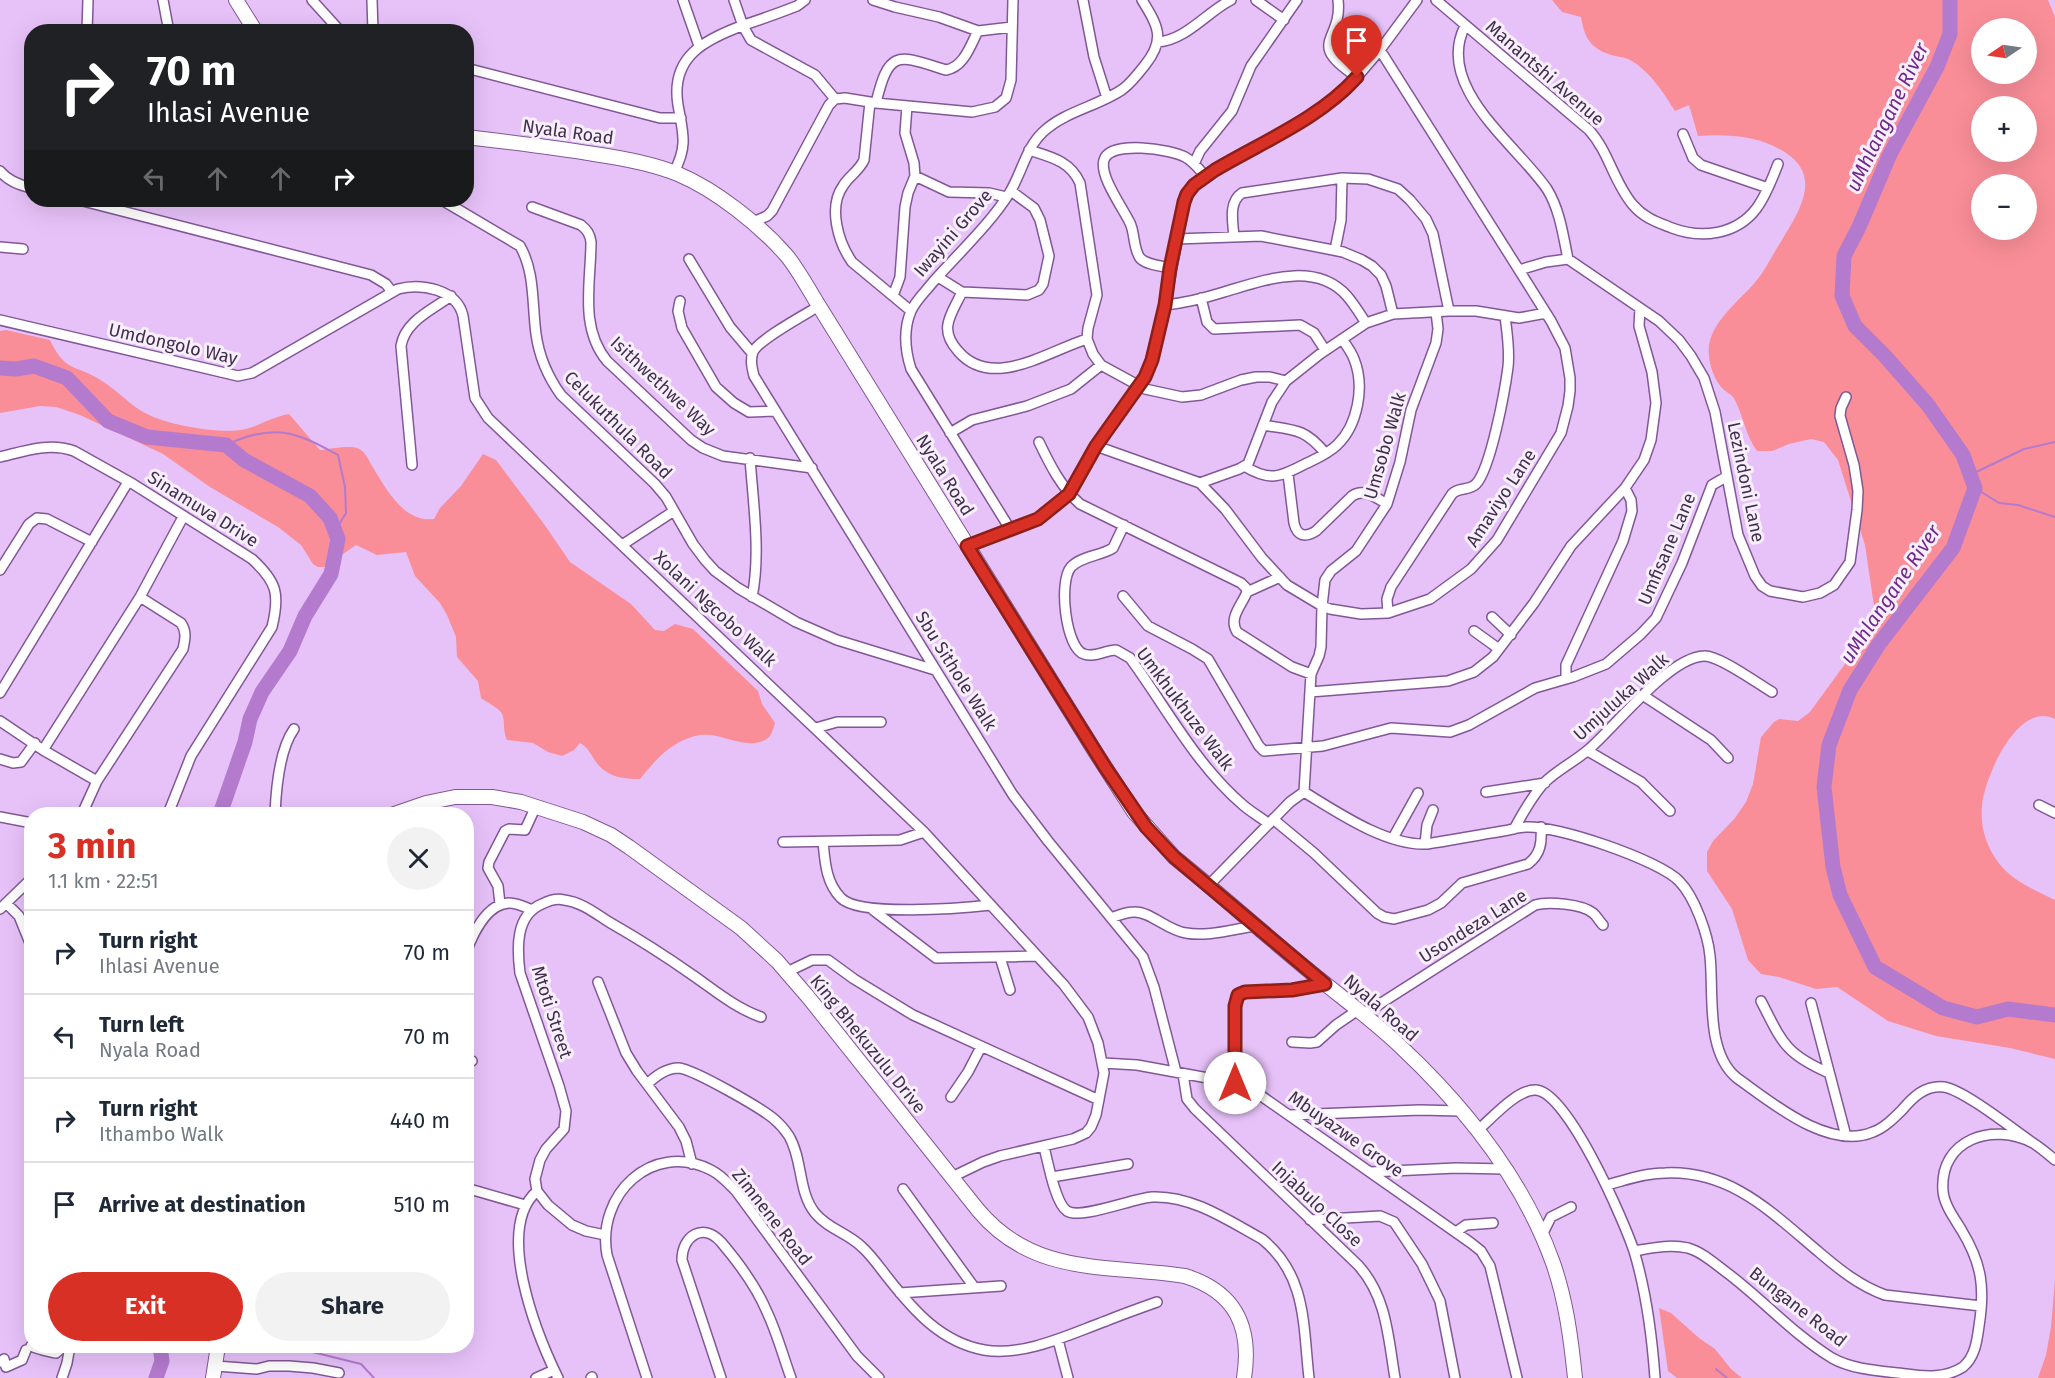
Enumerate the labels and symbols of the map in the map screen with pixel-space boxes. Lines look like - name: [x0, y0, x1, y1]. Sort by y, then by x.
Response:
- pin: [1331, 15, 1382, 77]
- street label: Manantshi Avenue: [1481, 16, 1609, 130]
- north arrow: [1971, 18, 2037, 84]
- water label: uMhlangane River: [1841, 37, 1934, 195]
- street label: Nyala Road: [521, 115, 615, 149]
- street label: Iwayini Grove: [909, 185, 997, 281]
- street label: Umdongolo Way: [106, 318, 240, 370]
- street label: Isithwethwe Way: [606, 332, 720, 440]
- street label: Celukuthula Road: [559, 366, 677, 484]
- street label: Umsobo Walk: [1359, 389, 1411, 502]
- street label: Lezindoni Lane: [1723, 420, 1769, 544]
- street label: Nyala Road: [911, 430, 979, 520]
- street label: Amaviyo Lane: [1461, 445, 1541, 551]
- street label: Sinamuva Drive: [144, 466, 262, 552]
- street label: Umfisane Lane: [1633, 490, 1701, 608]
- water label: uMhlangane River: [1835, 519, 1946, 668]
- street label: Xolani Ngcobo Walk: [649, 546, 782, 672]
- street label: Sbu Sithole Walk: [911, 607, 1002, 735]
- street label: Umkhukhuze Walk: [1132, 643, 1239, 776]
- street label: Umjuluka Walk: [1569, 648, 1674, 746]
- street label: Usondeza Lane: [1415, 884, 1531, 968]
- street label: Mtoti Street: [527, 963, 577, 1061]
- street label: King Bhekuzulu Drive: [805, 970, 931, 1118]
- street label: Nyala Road: [1339, 970, 1423, 1046]
- position arrow: [1203, 1051, 1267, 1115]
- street label: Mbuyazwe Grove: [1284, 1086, 1408, 1182]
- street label: Injabulo Close: [1267, 1156, 1367, 1252]
- street label: Zimnene Road: [727, 1164, 817, 1270]
- street label: Bungane Road: [1745, 1262, 1851, 1352]

